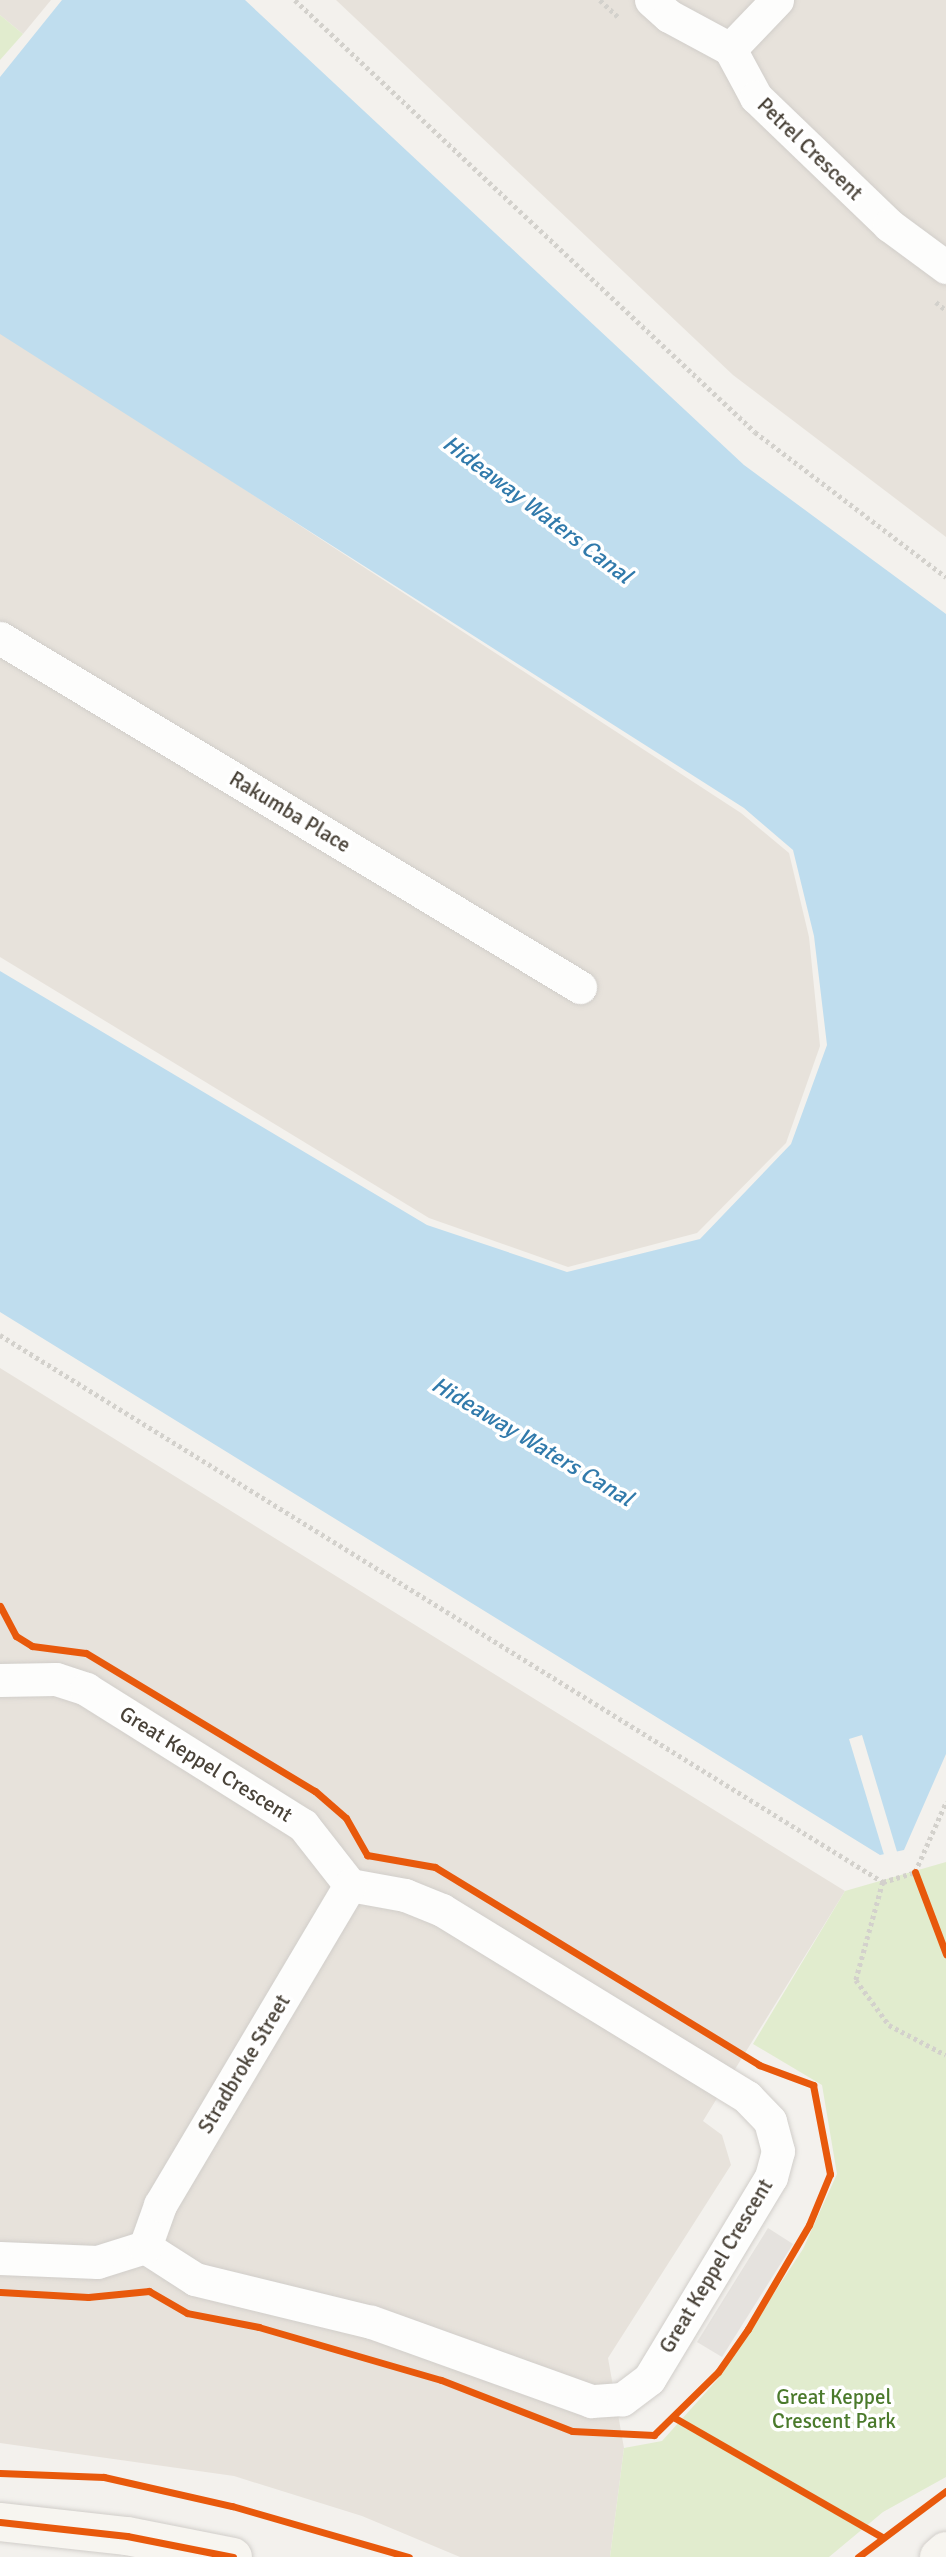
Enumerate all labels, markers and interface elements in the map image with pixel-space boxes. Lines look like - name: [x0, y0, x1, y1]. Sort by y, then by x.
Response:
- street label: Petrel Crescent: [752, 92, 868, 206]
- water label: Hideaway Waters Canal: [437, 430, 637, 590]
- street label: Rakumba Place: [225, 766, 355, 858]
- water label: Hideaway Waters Canal: [426, 1371, 638, 1513]
- street label: Great Keppel Crescent: [115, 1701, 297, 1827]
- street label: Stradbroke Street: [193, 1990, 295, 2138]
- street label: Great Keppel Crescent: [654, 2174, 778, 2358]
- park label: Great Keppel Crescent Park: [772, 2384, 896, 2434]

